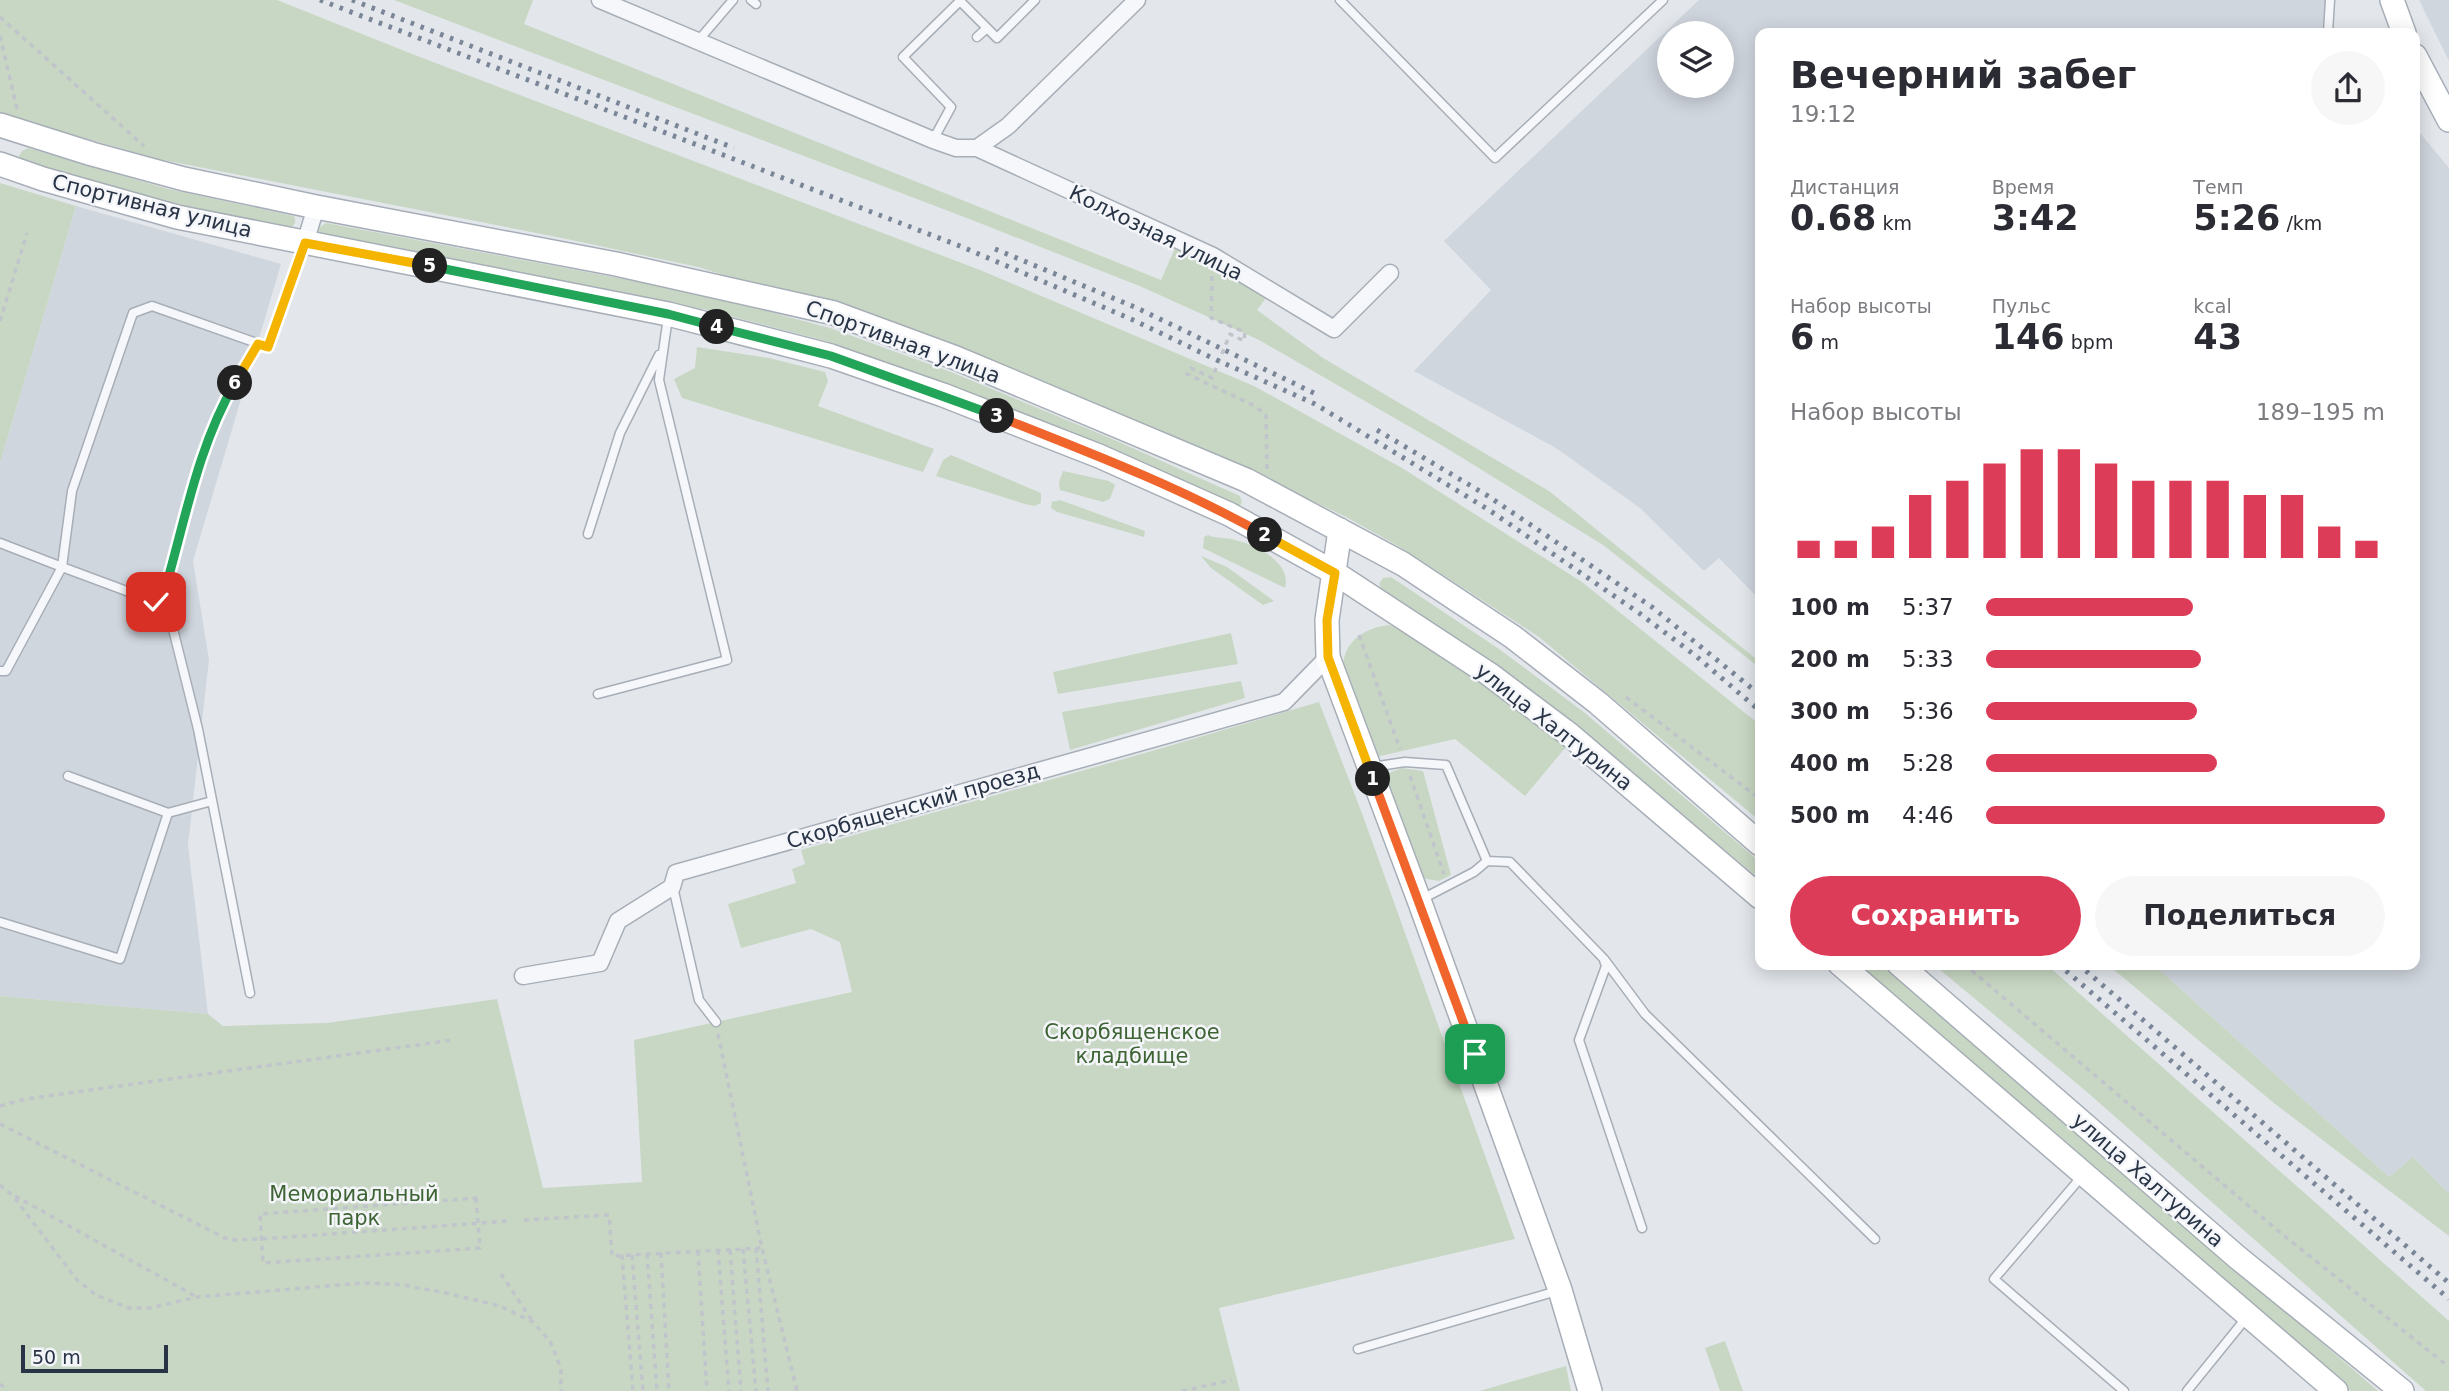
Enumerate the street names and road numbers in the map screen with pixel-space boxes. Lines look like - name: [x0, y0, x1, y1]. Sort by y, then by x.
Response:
- street label: Спортивная улица: [49, 170, 255, 242]
- street label: Колхозная улица: [1065, 181, 1247, 285]
- street label: Спортивная улица: [802, 296, 1004, 388]
- street label: улица Халтурина: [1471, 658, 1637, 796]
- street label: Скорбященский проезд: [784, 758, 1042, 854]
- street label: улица Халтурина: [2068, 1108, 2228, 1252]

